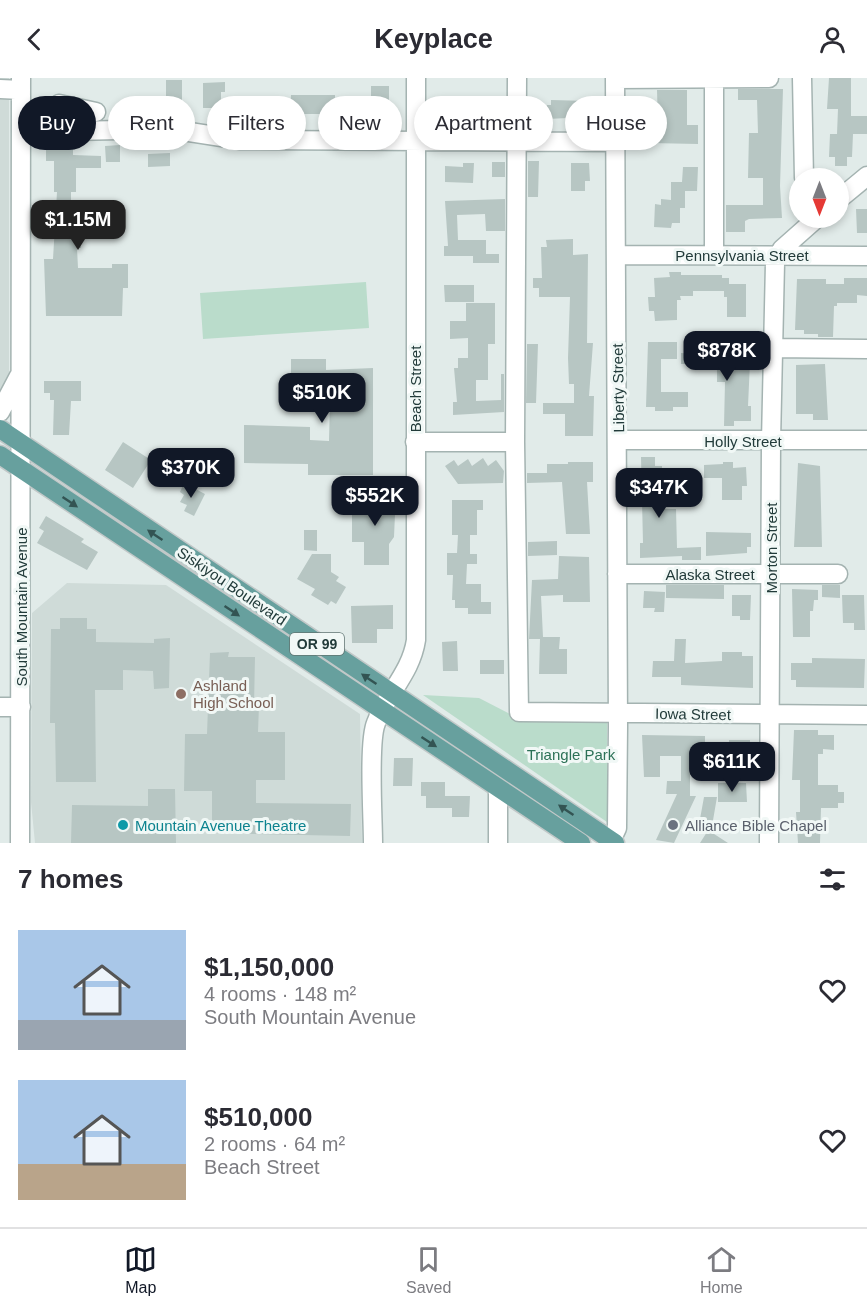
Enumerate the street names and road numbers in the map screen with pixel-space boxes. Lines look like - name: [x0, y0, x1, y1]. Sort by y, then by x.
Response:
- street label: Pennsylvania Street: [675, 247, 810, 264]
- street label: Liberty Street: [609, 342, 627, 433]
- street label: Beach Street: [407, 345, 424, 432]
- street label: Holly Street: [704, 433, 783, 450]
- street label: Morton Street: [763, 502, 780, 593]
- street label: South Mountain Avenue: [13, 527, 30, 687]
- street label: Siskiyou Boulevard: [174, 543, 290, 629]
- street label: Alaska Street: [665, 566, 755, 583]
- road number: OR 99: [290, 633, 344, 655]
- street label: Iowa Street: [655, 705, 732, 723]

